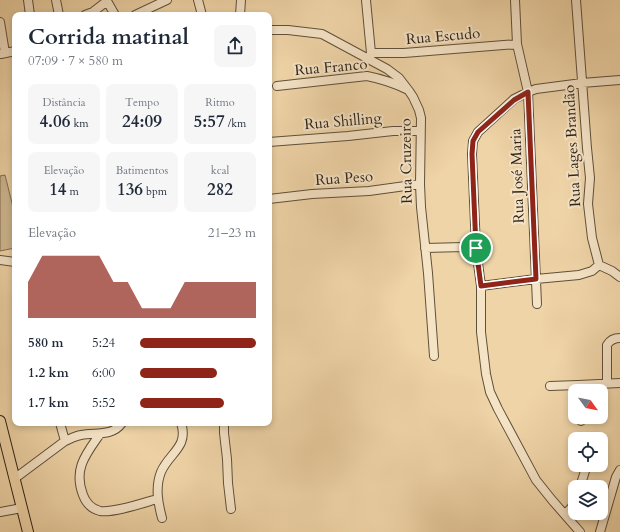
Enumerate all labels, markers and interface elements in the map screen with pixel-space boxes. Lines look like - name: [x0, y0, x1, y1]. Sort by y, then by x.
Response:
- text: Corrida matinal: [28, 22, 189, 52]
- street label: Rua Escudo: [405, 23, 481, 49]
- button: share: [214, 25, 256, 67]
- text: 07:09 · 7 × 580 m: [28, 52, 123, 70]
- street label: Rua Franco: [294, 54, 368, 80]
- street label: Rua Lages Brandão: [559, 84, 585, 208]
- text: Distância: [42, 95, 86, 110]
- text: Tempo: [125, 95, 159, 110]
- text: Ritmo: [205, 95, 235, 110]
- street label: Rua Shilling: [303, 108, 383, 134]
- text: 4.06: [39, 110, 70, 133]
- text: 24:09: [122, 110, 162, 133]
- text: 5:57: [194, 110, 225, 133]
- text: km: [70, 116, 89, 131]
- text: /km: [225, 116, 246, 131]
- street label: Rua Cruzeiro: [395, 118, 417, 204]
- street label: Rua José Maria: [505, 128, 529, 224]
- text: Elevação: [44, 163, 84, 178]
- text: Batimentos: [116, 163, 168, 178]
- text: kcal: [211, 163, 229, 178]
- street label: Rua Peso: [314, 166, 374, 190]
- text: 14: [49, 178, 67, 201]
- text: 136: [117, 178, 143, 201]
- text: 282: [207, 178, 233, 201]
- text: m: [67, 184, 79, 199]
- text: bpm: [143, 184, 167, 199]
- text: Elevação: [28, 224, 76, 242]
- text: 21–23 m: [208, 224, 256, 242]
- pin: [459, 231, 493, 265]
- icon: arrive: [465, 237, 487, 259]
- text: 580 m: [28, 334, 63, 352]
- text: 5:24: [92, 334, 115, 352]
- text: 1.2 km: [28, 364, 69, 382]
- text: 6:00: [92, 364, 115, 382]
- north arrow: [568, 384, 608, 424]
- map controls: [568, 384, 608, 520]
- text: 1.7 km: [28, 394, 69, 412]
- text: 5:52: [92, 394, 115, 412]
- button: locate: [568, 432, 608, 472]
- button: layers: [568, 480, 608, 520]

